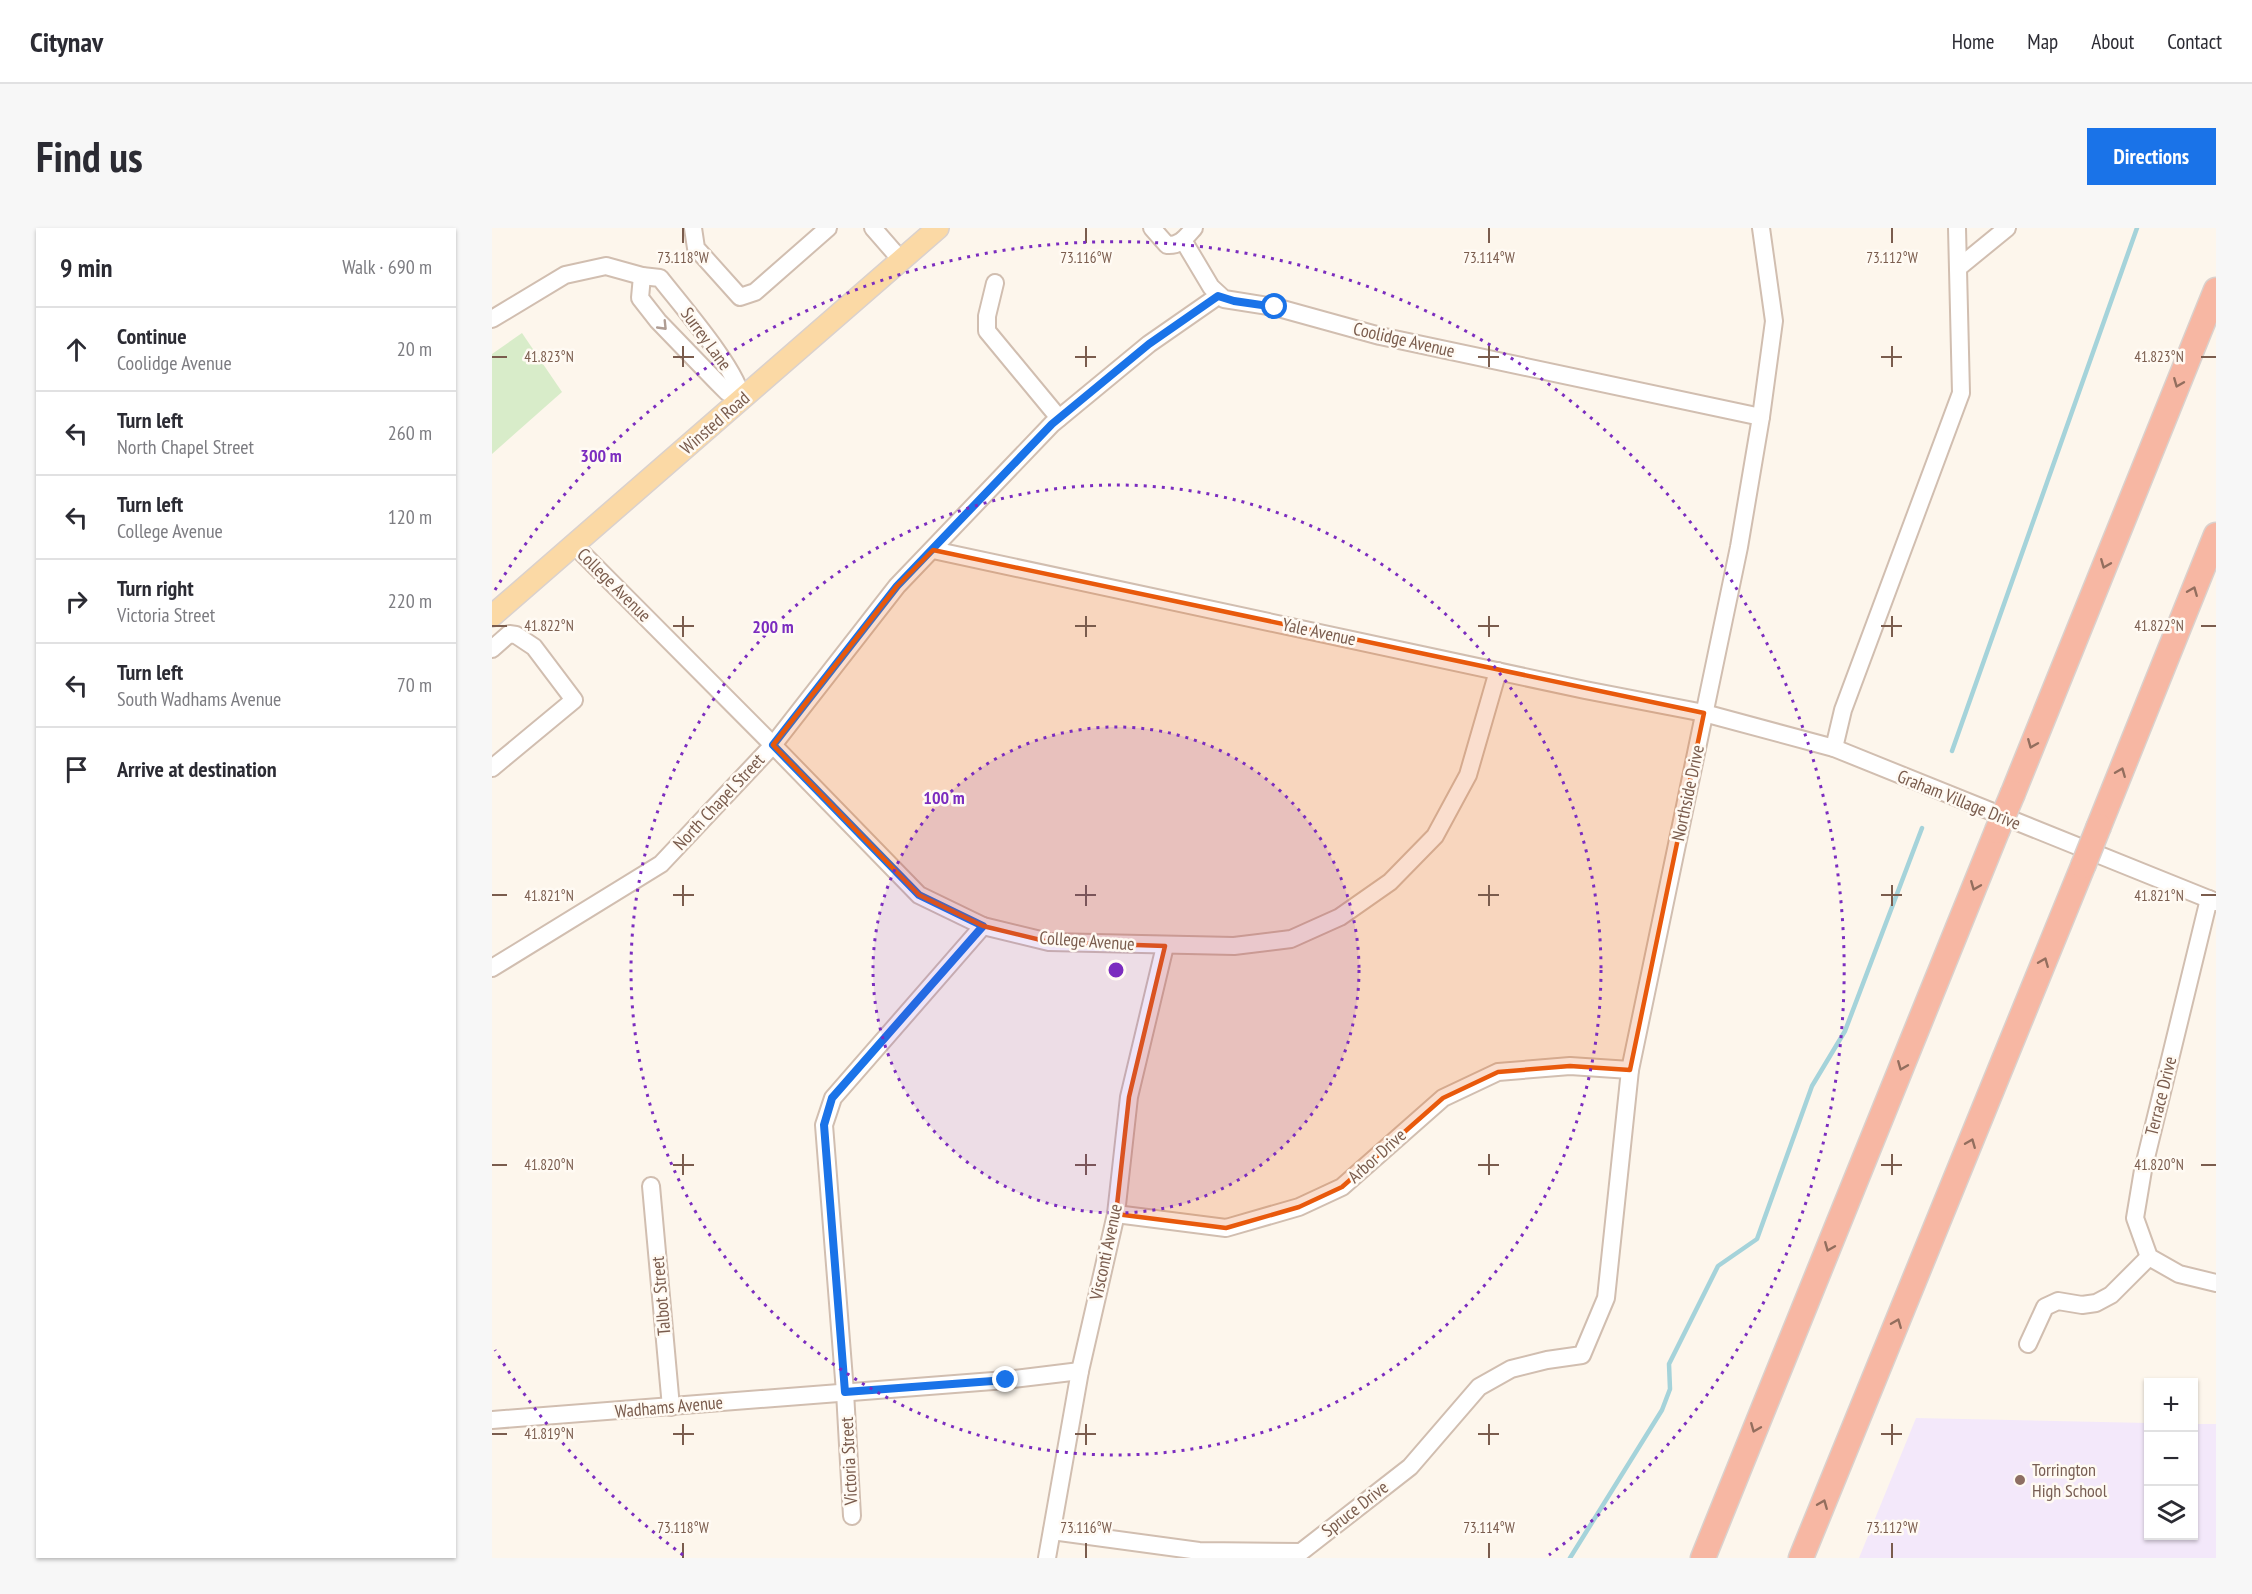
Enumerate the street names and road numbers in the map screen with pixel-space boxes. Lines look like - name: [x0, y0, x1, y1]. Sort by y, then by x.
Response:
- street label: Surrey Lane: [676, 303, 737, 375]
- street label: Coolidge Avenue: [1351, 317, 1457, 362]
- street label: Winsted Road: [675, 386, 754, 459]
- street label: College Avenue: [573, 543, 656, 626]
- street label: Yale Avenue: [1280, 612, 1358, 651]
- street label: Northside Drive: [1666, 743, 1709, 843]
- street label: North Chapel Street: [668, 749, 769, 855]
- street label: Graham Village Drive: [1894, 764, 2024, 835]
- street label: College Avenue: [1039, 926, 1135, 955]
- street label: Terrace Drive: [2140, 1054, 2181, 1138]
- street label: Arbor Drive: [1343, 1123, 1411, 1188]
- street label: Visconti Avenue: [1084, 1202, 1127, 1303]
- street label: Talbot Street: [646, 1255, 675, 1337]
- street label: Wadhams Avenue: [614, 1390, 724, 1423]
- street label: Victoria Street: [835, 1416, 862, 1507]
- street label: Spruce Drive: [1317, 1475, 1393, 1542]

